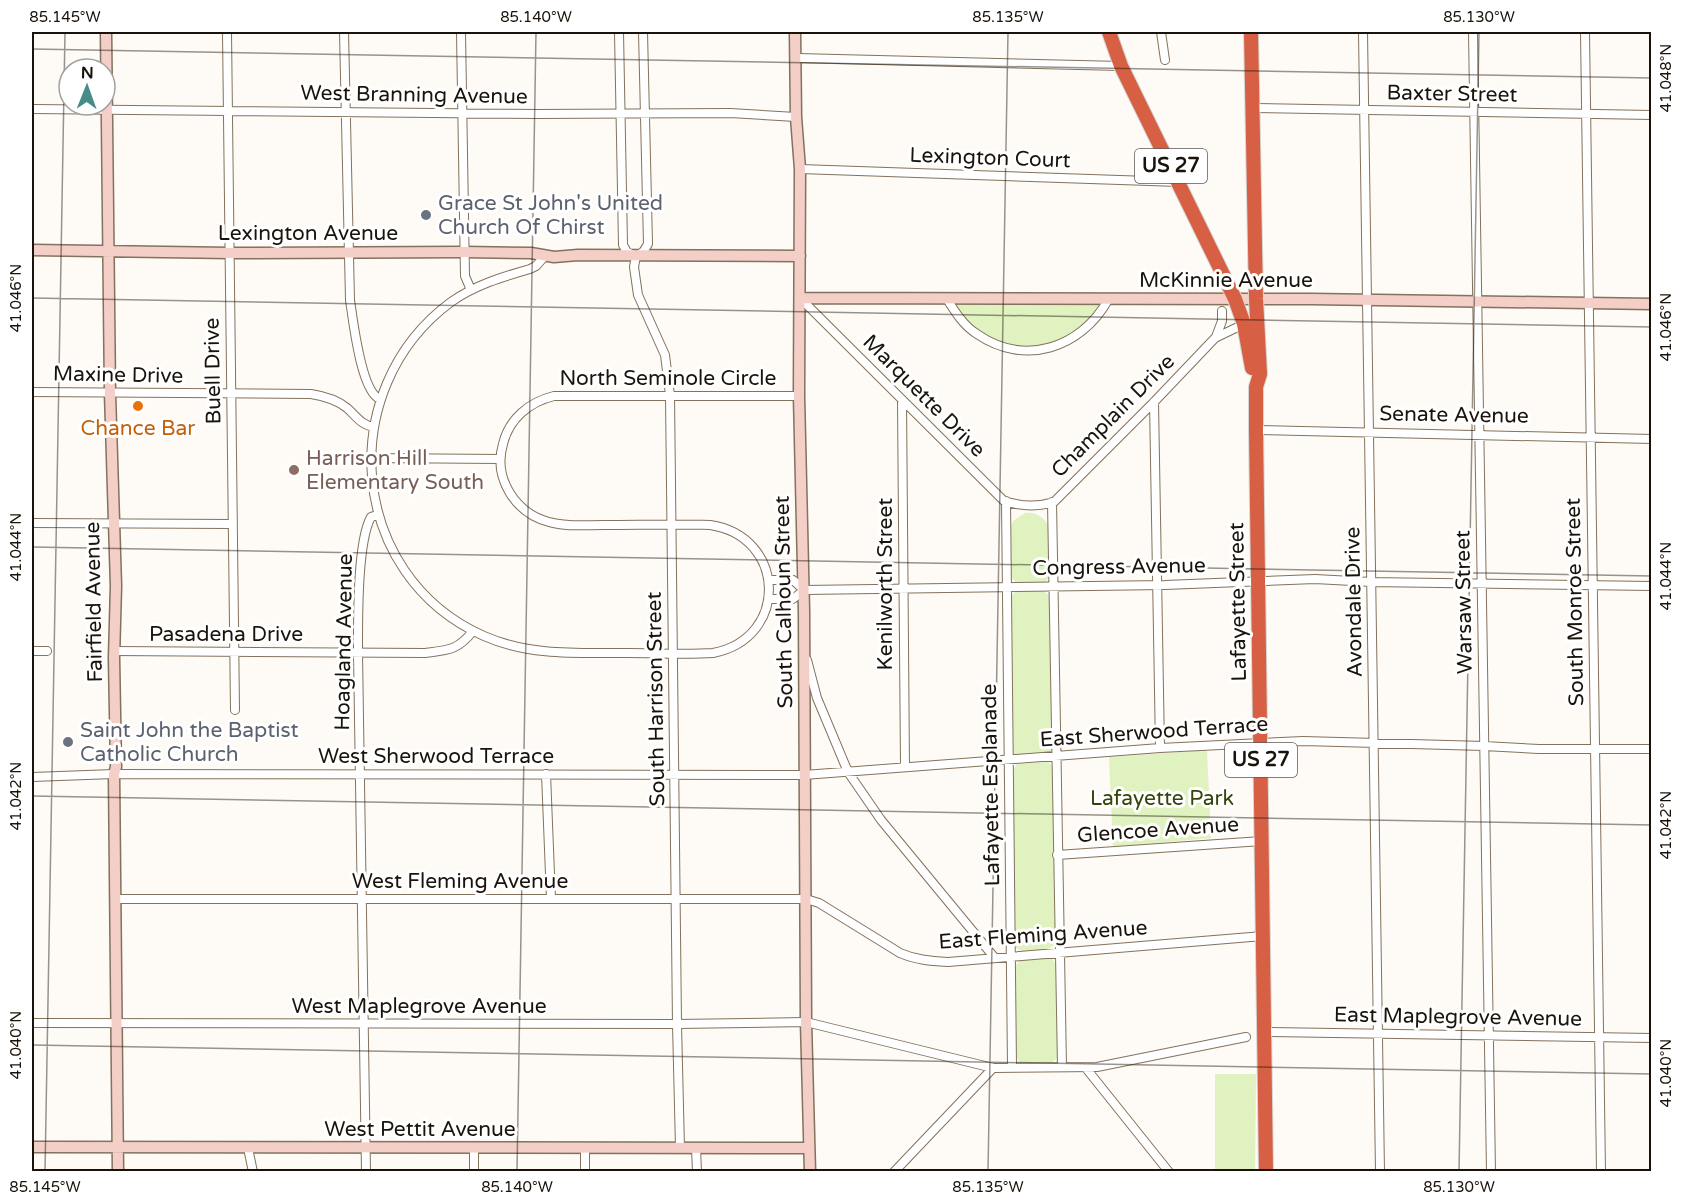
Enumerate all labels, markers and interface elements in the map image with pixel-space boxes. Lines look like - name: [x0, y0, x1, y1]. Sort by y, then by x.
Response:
- text: 85.145°W: [29, 8, 101, 26]
- text: 85.140°W: [500, 8, 572, 26]
- text: 85.135°W: [972, 8, 1044, 26]
- text: 85.130°W: [1443, 8, 1515, 26]
- text: 41.048°N: [1657, 44, 1675, 112]
- north arrow: [57, 57, 117, 117]
- text: N: [81, 63, 94, 83]
- street label: Baxter Street: [1386, 80, 1518, 108]
- street label: West Branning Avenue: [300, 81, 528, 109]
- street label: Lexington Court: [909, 143, 1071, 173]
- road number: US 27: [1135, 149, 1207, 183]
- place label: Grace St John's United Church Of Chirst: [438, 191, 663, 240]
- marker: Grace St John's United Church Of Chirst: [419, 208, 433, 222]
- street label: Lexington Avenue: [218, 221, 398, 246]
- text: 41.046°N: [7, 264, 25, 332]
- street label: McKinnie Avenue: [1139, 268, 1313, 293]
- text: 41.046°N: [1657, 293, 1675, 361]
- street label: Buell Drive: [200, 317, 226, 425]
- street label: Marquette Drive: [858, 330, 990, 462]
- street label: Champlain Drive: [1046, 349, 1180, 483]
- street label: Maxine Drive: [53, 361, 184, 389]
- street label: North Seminole Circle: [560, 366, 777, 391]
- marker: Chance Bar: [131, 399, 145, 413]
- street label: Senate Avenue: [1379, 401, 1529, 429]
- place label: Chance Bar: [81, 416, 195, 441]
- place label: Harrison Hill Elementary South: [306, 446, 484, 495]
- marker: Harrison Hill Elementary South: [287, 463, 301, 477]
- street label: South Calhoun Street: [770, 495, 798, 709]
- street label: Kenilworth Street: [873, 498, 898, 670]
- street label: South Monroe Street: [1561, 498, 1589, 706]
- text: 41.044°N: [7, 513, 25, 581]
- street label: Fairfield Avenue: [80, 521, 108, 683]
- street label: Lafayette Street: [1224, 522, 1252, 682]
- street label: Avondale Drive: [1340, 526, 1368, 678]
- street label: Warsaw Street: [1450, 530, 1478, 674]
- text: 41.044°N: [1657, 542, 1675, 610]
- street label: Hoagland Avenue: [330, 553, 358, 731]
- street label: Congress Avenue: [1032, 553, 1206, 581]
- street label: South Harrison Street: [642, 591, 670, 807]
- street label: Pasadena Drive: [149, 622, 303, 647]
- street label: Lafayette Esplanade: [977, 683, 1005, 886]
- street label: East Sherwood Terrace: [1039, 712, 1269, 752]
- place label: Saint John the Baptist Catholic Church: [80, 718, 299, 767]
- marker: Saint John the Baptist Catholic Church: [61, 735, 75, 749]
- road number: US 27: [1225, 743, 1297, 777]
- street label: West Sherwood Terrace: [318, 744, 554, 769]
- text: 41.042°N: [7, 762, 25, 830]
- park label: Lafayette Park: [1090, 786, 1234, 811]
- text: 41.042°N: [1657, 791, 1675, 859]
- street label: Glencoe Avenue: [1076, 812, 1240, 848]
- street label: West Fleming Avenue: [352, 869, 568, 894]
- street label: East Fleming Avenue: [938, 915, 1148, 955]
- street label: West Maplegrove Avenue: [291, 994, 547, 1019]
- street label: East Maplegrove Avenue: [1334, 1002, 1582, 1032]
- text: 41.040°N: [7, 1011, 25, 1079]
- text: 41.040°N: [1657, 1039, 1675, 1107]
- street label: West Pettit Avenue: [324, 1117, 516, 1142]
- text: 85.145°W: [9, 1178, 81, 1196]
- text: 85.140°W: [481, 1178, 553, 1196]
- text: 85.135°W: [952, 1178, 1024, 1196]
- text: 85.130°W: [1423, 1178, 1495, 1196]

